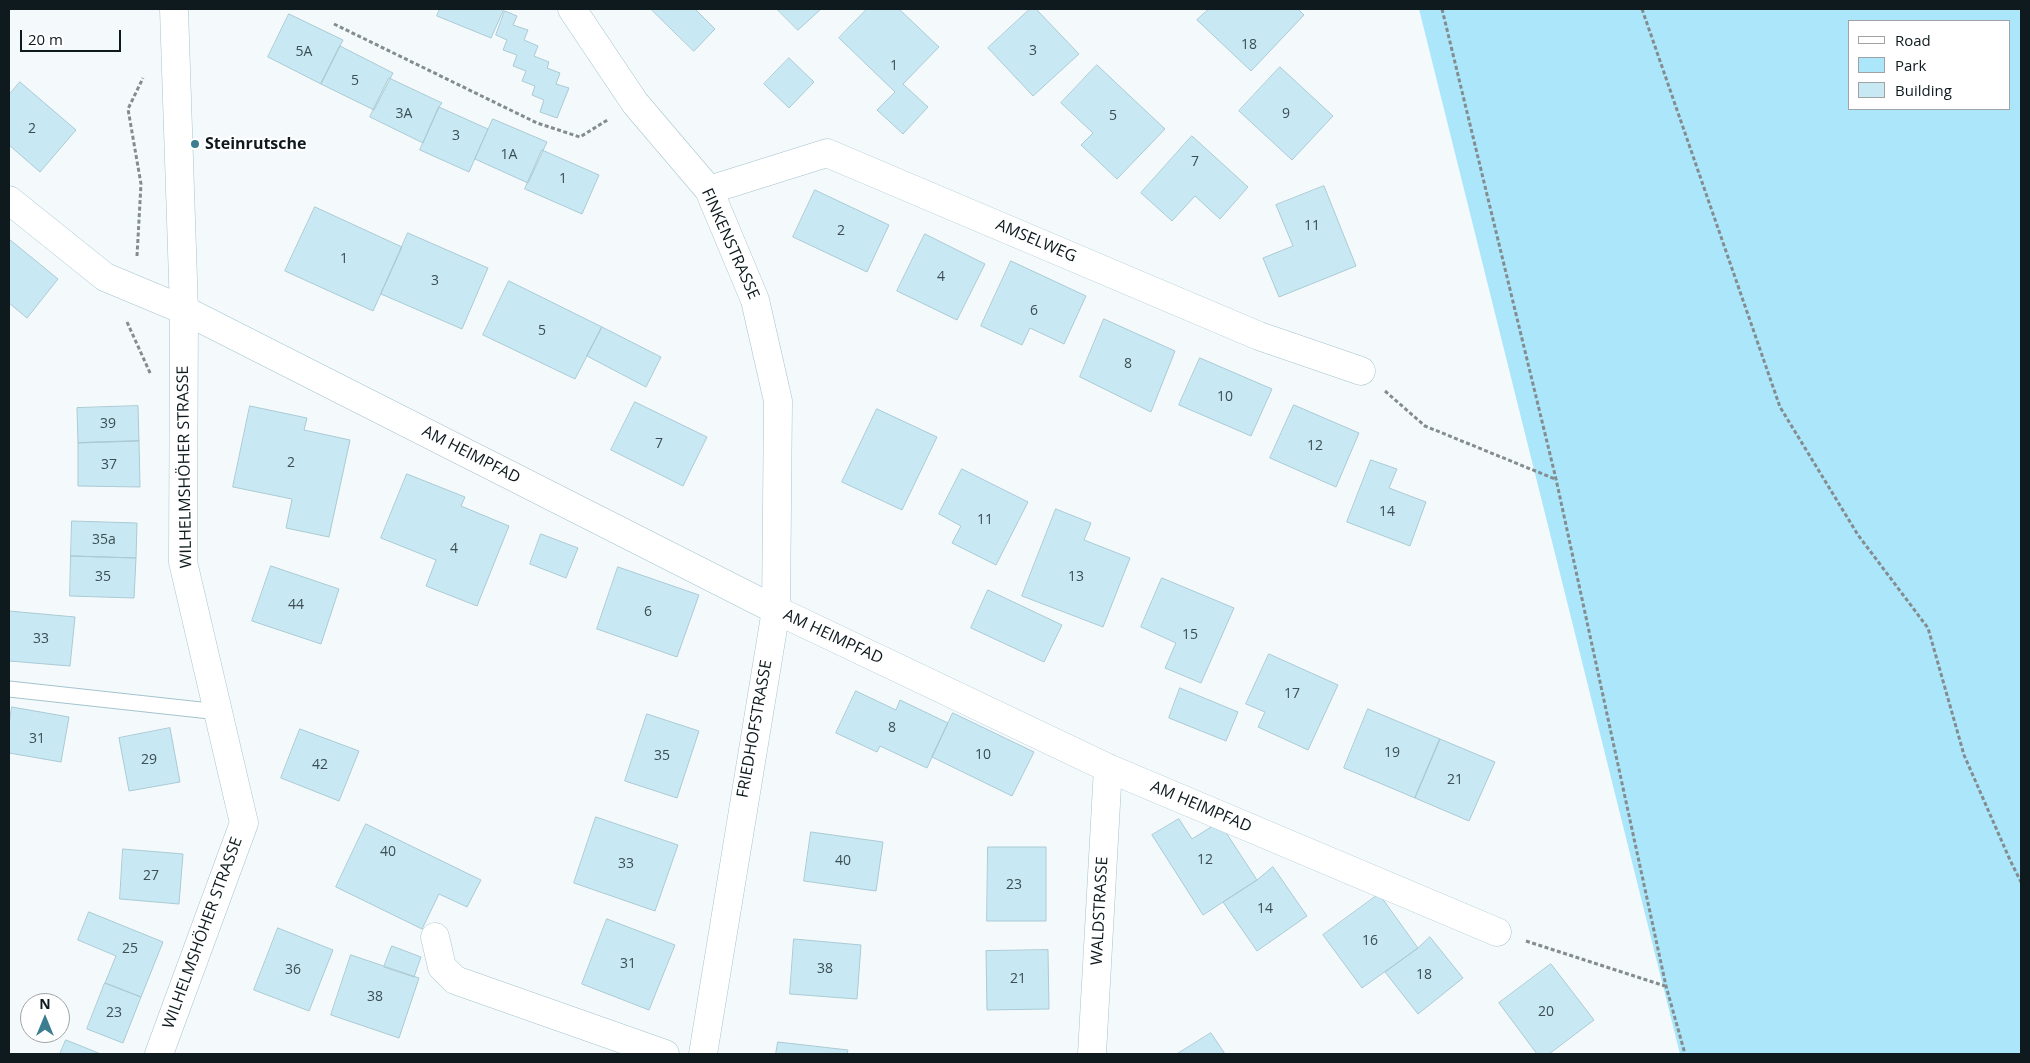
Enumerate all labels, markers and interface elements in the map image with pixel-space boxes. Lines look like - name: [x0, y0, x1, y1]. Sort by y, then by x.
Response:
- scale bar: [22, 20, 124, 52]
- legend: [1848, 20, 2010, 110]
- text: 20 m: [28, 29, 63, 49]
- text: Road: [1895, 30, 1931, 50]
- house number: 18: [1241, 37, 1257, 53]
- house number: 3: [1029, 43, 1037, 59]
- house number: 5A: [296, 44, 312, 60]
- text: Park: [1895, 55, 1926, 75]
- house number: 1: [890, 58, 898, 74]
- house number: 5: [351, 73, 359, 89]
- text: Building: [1895, 80, 1952, 100]
- house number: 3A: [396, 106, 412, 122]
- house number: 9: [1282, 106, 1290, 122]
- house number: 5: [1109, 108, 1117, 124]
- house number: 2: [28, 121, 36, 137]
- house number: 3: [452, 128, 460, 144]
- place label: Steinrutsche: [205, 134, 306, 154]
- marker: Steinrutsche: [189, 138, 201, 150]
- house number: 1A: [501, 147, 517, 163]
- house number: 7: [1191, 154, 1199, 170]
- house number: 1: [559, 171, 567, 187]
- street label: FINKENSTRASSE: [697, 186, 763, 302]
- street label: AMSELWEG: [993, 215, 1079, 267]
- house number: 11: [1304, 218, 1320, 234]
- house number: 2: [837, 223, 845, 239]
- house number: 1: [340, 251, 348, 267]
- house number: 4: [937, 269, 945, 285]
- house number: 3: [431, 273, 439, 289]
- house number: 6: [1030, 303, 1038, 319]
- house number: 5: [538, 323, 546, 339]
- house number: 8: [1124, 356, 1132, 372]
- street label: WILHELMSHÖHER STRASSE: [174, 365, 196, 569]
- house number: 10: [1217, 389, 1233, 405]
- house number: 39: [100, 416, 116, 432]
- street label: AM HEIMPFAD: [419, 422, 523, 488]
- house number: 7: [655, 436, 663, 452]
- house number: 12: [1307, 438, 1323, 454]
- house number: 2: [287, 455, 295, 471]
- house number: 37: [101, 457, 117, 473]
- house number: 14: [1379, 504, 1395, 520]
- house number: 11: [977, 512, 993, 528]
- house number: 35a: [92, 532, 116, 548]
- house number: 4: [450, 541, 458, 557]
- house number: 35: [95, 569, 111, 585]
- house number: 13: [1068, 569, 1084, 585]
- house number: 44: [288, 597, 304, 613]
- house number: 6: [644, 604, 652, 620]
- street label: AM HEIMPFAD: [780, 606, 886, 668]
- house number: 15: [1182, 627, 1198, 643]
- house number: 33: [33, 631, 49, 647]
- street label: FRIEDHOFSTRASSE: [733, 659, 777, 799]
- house number: 17: [1284, 686, 1300, 702]
- house number: 8: [888, 720, 896, 736]
- house number: 31: [29, 731, 45, 747]
- house number: 19: [1384, 745, 1400, 761]
- house number: 10: [975, 747, 991, 763]
- house number: 35: [654, 748, 670, 764]
- house number: 29: [141, 752, 157, 768]
- house number: 42: [312, 757, 328, 773]
- house number: 21: [1447, 772, 1463, 788]
- street label: AM HEIMPFAD: [1148, 777, 1254, 837]
- street label: WILHELMSHÖHER STRASSE: [159, 834, 247, 1032]
- house number: 40: [380, 844, 396, 860]
- house number: 12: [1197, 852, 1213, 868]
- house number: 40: [835, 853, 851, 869]
- house number: 33: [618, 856, 634, 872]
- street label: WALDSTRASSE: [1088, 856, 1112, 966]
- house number: 27: [143, 868, 159, 884]
- house number: 23: [1006, 877, 1022, 893]
- house number: 14: [1257, 901, 1273, 917]
- house number: 16: [1362, 933, 1378, 949]
- house number: 25: [122, 941, 138, 957]
- house number: 31: [620, 956, 636, 972]
- house number: 38: [817, 961, 833, 977]
- house number: 36: [285, 962, 301, 978]
- house number: 18: [1416, 967, 1432, 983]
- house number: 21: [1010, 971, 1026, 987]
- house number: 38: [367, 989, 383, 1005]
- north arrow: [20, 993, 70, 1043]
- text: N: [39, 994, 51, 1013]
- house number: 20: [1538, 1004, 1554, 1020]
- house number: 23: [106, 1005, 122, 1021]

